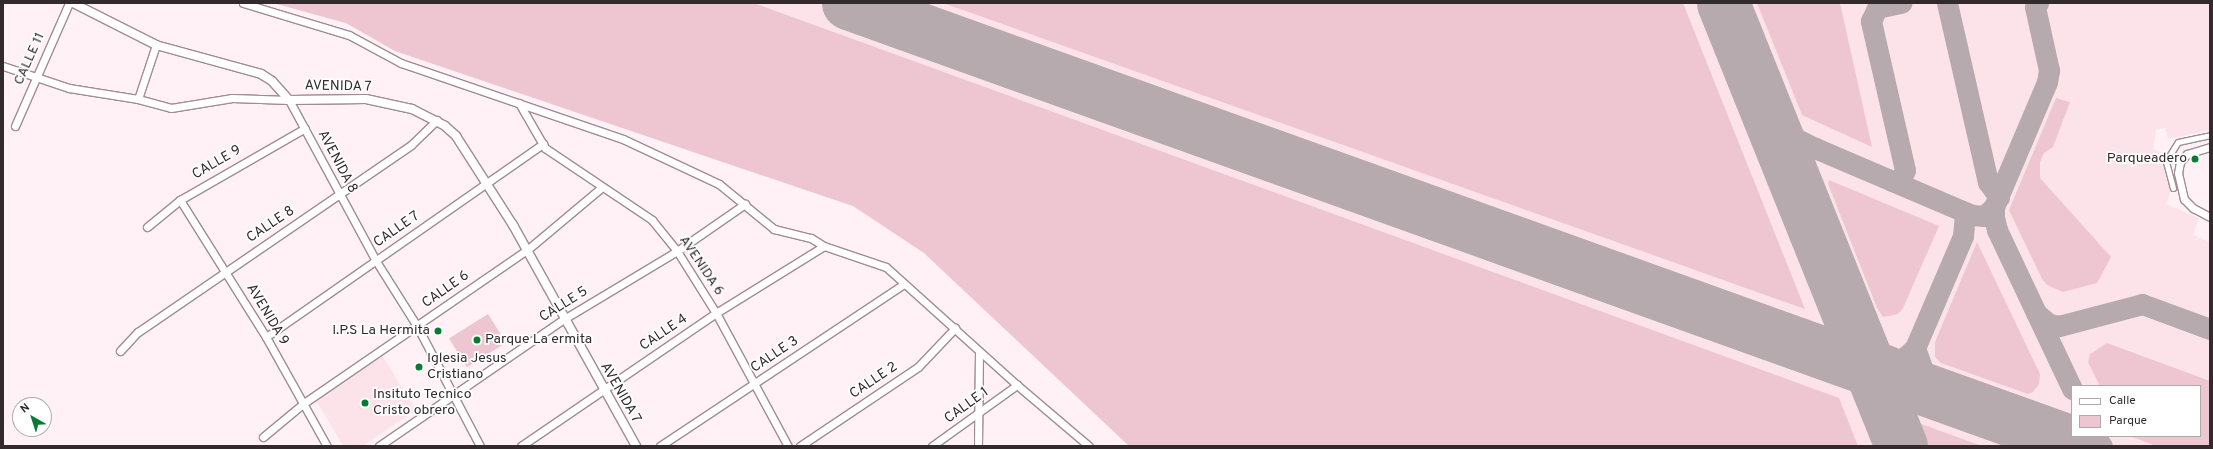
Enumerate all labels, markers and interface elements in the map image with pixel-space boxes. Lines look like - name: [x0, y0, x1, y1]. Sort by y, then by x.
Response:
- street label: CALLE 11: [11, 30, 49, 88]
- street label: AVENIDA 7: [304, 78, 372, 96]
- street label: AVENIDA 8: [313, 127, 361, 197]
- street label: CALLE 9: [190, 142, 244, 184]
- place label: Parqueadero: [2107, 151, 2187, 167]
- marker: Parqueadero: [2190, 154, 2200, 164]
- street label: CALLE 8: [244, 203, 298, 247]
- street label: CALLE 7: [371, 208, 423, 252]
- street label: AVENIDA 6: [675, 233, 727, 299]
- street label: CALLE 6: [419, 268, 473, 312]
- street label: AVENIDA 9: [242, 281, 292, 349]
- street label: CALLE 5: [537, 284, 591, 326]
- street label: CALLE 4: [637, 311, 691, 355]
- place label: I.P.S La Hermita: [332, 323, 430, 339]
- marker: I.P.S La Hermita: [433, 326, 443, 336]
- place label: Parque La ermita: [485, 332, 592, 348]
- street label: CALLE 3: [748, 333, 802, 377]
- marker: Parque La ermita: [472, 335, 482, 345]
- place label: Iglesia Jesus Cristiano: [427, 351, 507, 384]
- street label: AVENIDA 7: [596, 359, 644, 427]
- street label: CALLE 2: [847, 359, 901, 403]
- marker: Iglesia Jesus Cristiano: [414, 362, 424, 372]
- street label: CALLE 1: [942, 384, 992, 428]
- legend: [2071, 385, 2201, 437]
- place label: Insituto Tecnico Cristo obrero: [373, 387, 472, 420]
- text: Calle: [2109, 393, 2136, 409]
- north arrow: [12, 397, 52, 437]
- marker: Insituto Tecnico Cristo obrero: [360, 398, 370, 408]
- text: N: [18, 401, 33, 416]
- text: Parque: [2109, 413, 2147, 429]

